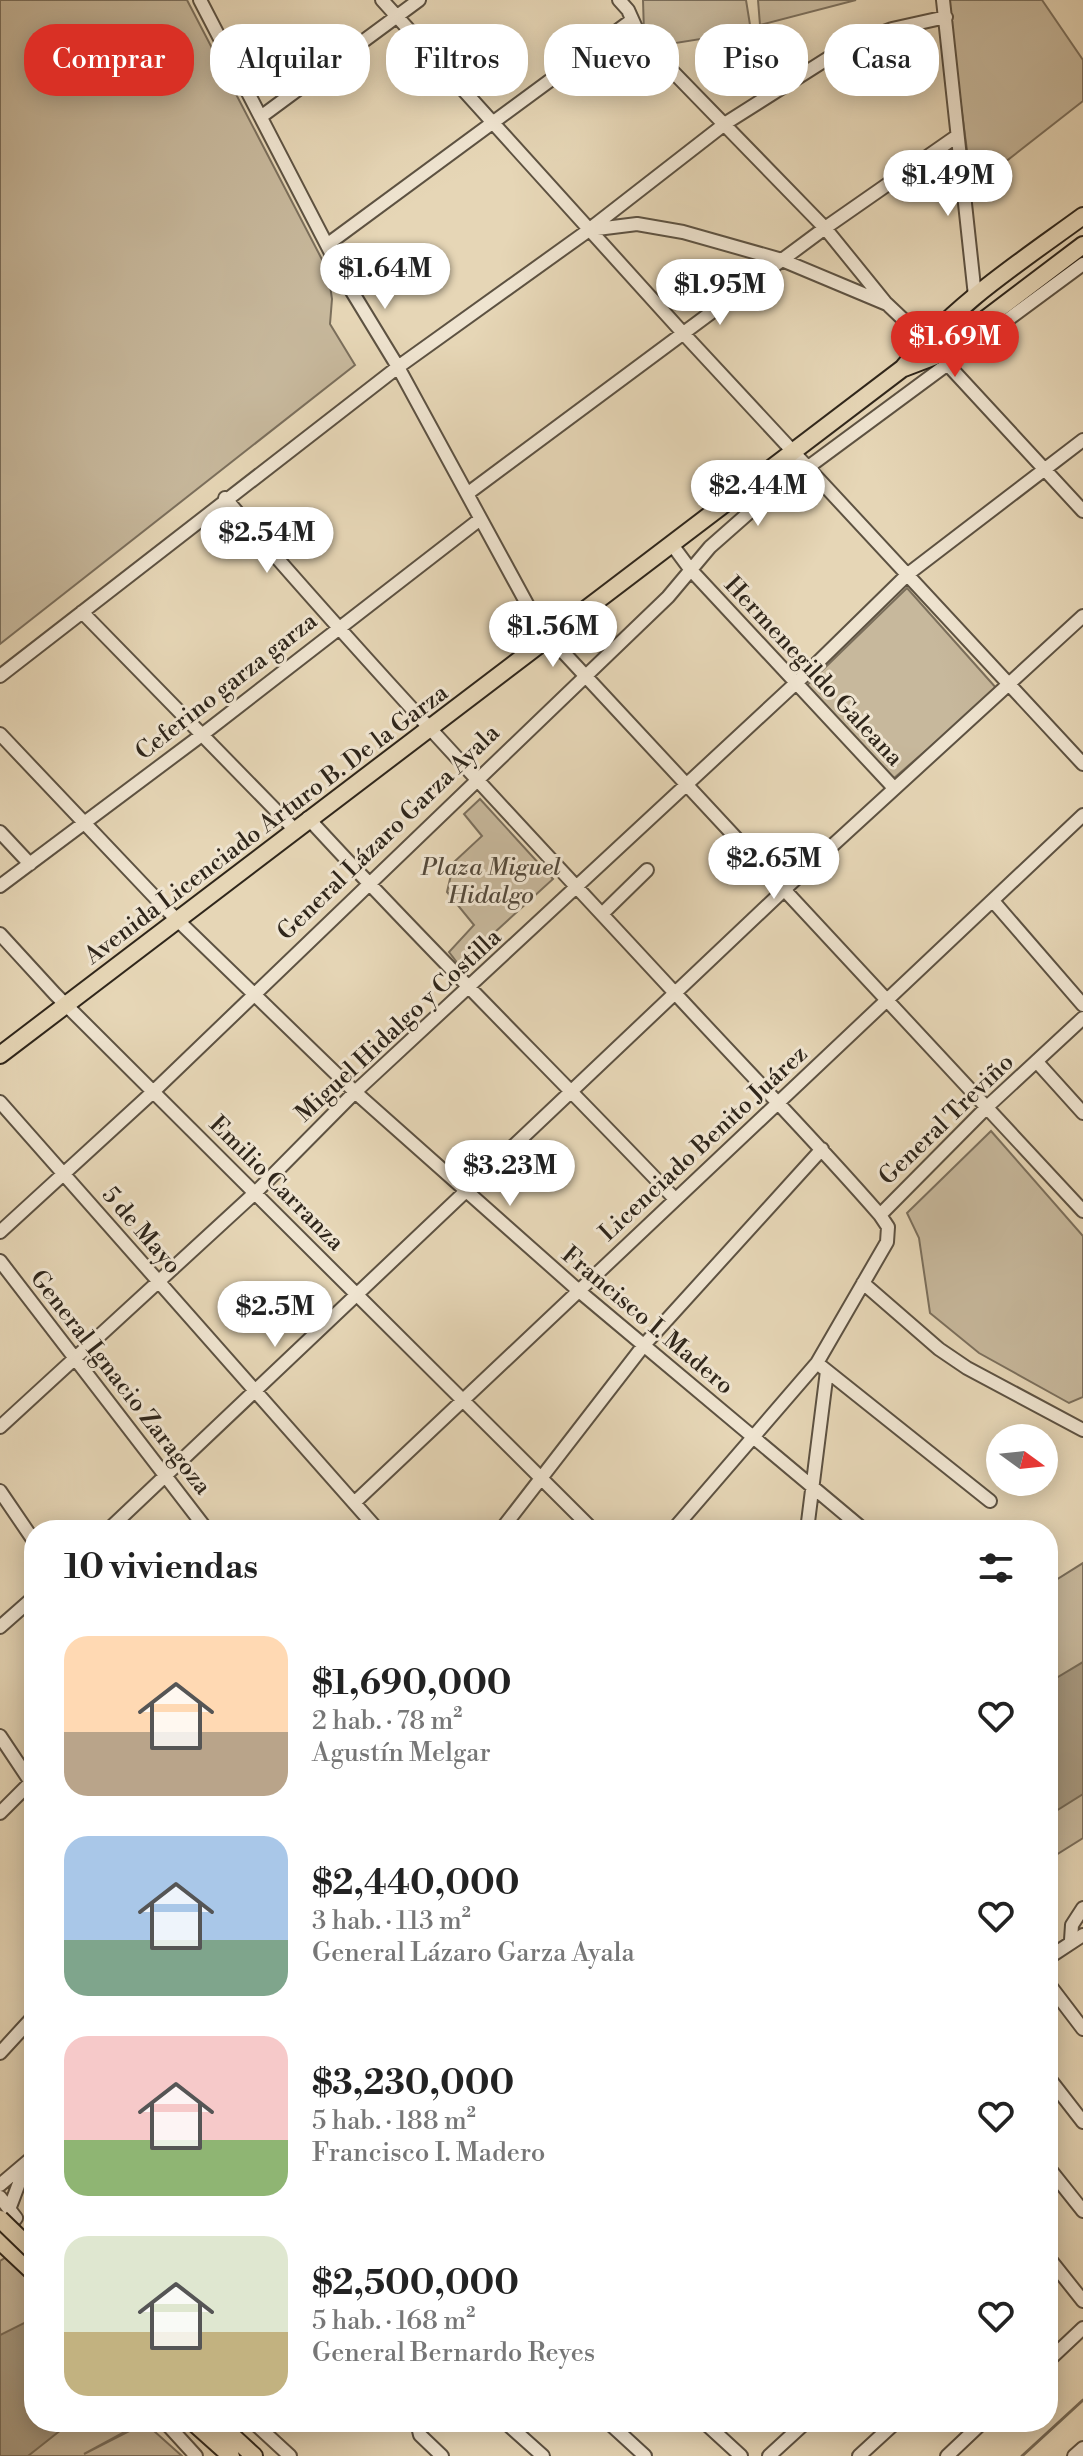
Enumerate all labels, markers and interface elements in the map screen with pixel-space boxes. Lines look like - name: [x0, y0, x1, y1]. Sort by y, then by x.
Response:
- chip: Comprar: [24, 24, 194, 96]
- chip: Alquilar: [210, 24, 370, 96]
- chip: Filtros: [386, 24, 528, 96]
- chip: Nuevo: [544, 24, 679, 96]
- chip: Piso: [695, 24, 808, 96]
- chip: Casa: [824, 24, 939, 96]
- pin: $1.49M: [883, 150, 1013, 218]
- text: $1.49M: [901, 160, 995, 192]
- pin: $1.64M: [320, 243, 450, 311]
- text: $1.64M: [338, 253, 432, 285]
- pin: $1.95M: [655, 259, 785, 327]
- text: $1.95M: [674, 269, 766, 301]
- pin: $1.69M: [890, 311, 1020, 379]
- text: $1.69M: [909, 321, 1001, 353]
- pin: $2.44M: [693, 460, 823, 528]
- text: $2.44M: [709, 470, 807, 502]
- pin: $2.54M: [202, 507, 332, 575]
- text: $2.54M: [219, 517, 315, 549]
- street label: Hermenegildo Galeana: [717, 570, 910, 774]
- pin: $1.56M: [488, 601, 618, 669]
- street label: Ceferino garza garza: [130, 606, 324, 767]
- text: $1.56M: [507, 611, 599, 643]
- street label: Avenida Licenciado Arturo B. De la Garza: [78, 678, 455, 972]
- street label: General Lázaro Garza Ayala: [271, 718, 507, 947]
- pin: $2.65M: [709, 833, 839, 901]
- text: $2.65M: [726, 843, 822, 875]
- park label: Plaza Miguel Hidalgo: [420, 853, 561, 911]
- street label: Miguel Hidalgo y Costilla: [290, 922, 508, 1129]
- street label: Licenciado Benito Juárez: [593, 1039, 814, 1248]
- street label: General Treviño: [873, 1048, 1021, 1192]
- street label: Emilio Carranza: [202, 1110, 351, 1258]
- pin: $3.23M: [445, 1140, 575, 1208]
- text: $3.23M: [463, 1150, 557, 1182]
- street label: 5 de Mayo: [95, 1181, 188, 1281]
- street label: Francisco I. Madero: [555, 1240, 740, 1402]
- street label: General Ignacio Zaragoza: [23, 1264, 218, 1502]
- pin: $2.5M: [219, 1281, 331, 1349]
- text: $2.5M: [235, 1291, 315, 1323]
- north arrow: [986, 1424, 1058, 1496]
- map controls: [986, 1424, 1058, 1496]
- icon: filters: [974, 1546, 1018, 1590]
- text: 10 viviendas: [64, 1547, 258, 1589]
- text: $1,690,000: [312, 1663, 512, 1705]
- icon: home: [128, 1668, 224, 1764]
- icon: heart: [974, 1694, 1018, 1738]
- text: 2 hab. · 78 m²: [312, 1705, 462, 1737]
- text: Agustín Melgar: [312, 1737, 491, 1769]
- text: $2,440,000: [312, 1863, 519, 1905]
- icon: home: [128, 1868, 224, 1964]
- icon: heart: [974, 1894, 1018, 1938]
- text: 3 hab. · 113 m²: [312, 1905, 471, 1937]
- text: General Lázaro Garza Ayala: [312, 1937, 635, 1969]
- text: $3,230,000: [312, 2063, 514, 2105]
- icon: home: [128, 2068, 224, 2164]
- icon: heart: [974, 2094, 1018, 2138]
- text: 5 hab. · 188 m²: [312, 2105, 476, 2137]
- text: Francisco I. Madero: [312, 2137, 545, 2169]
- text: $2,500,000: [312, 2263, 519, 2305]
- icon: home: [128, 2268, 224, 2364]
- icon: heart: [974, 2294, 1018, 2338]
- text: 5 hab. · 168 m²: [312, 2305, 475, 2337]
- text: General Bernardo Reyes: [312, 2337, 595, 2369]

